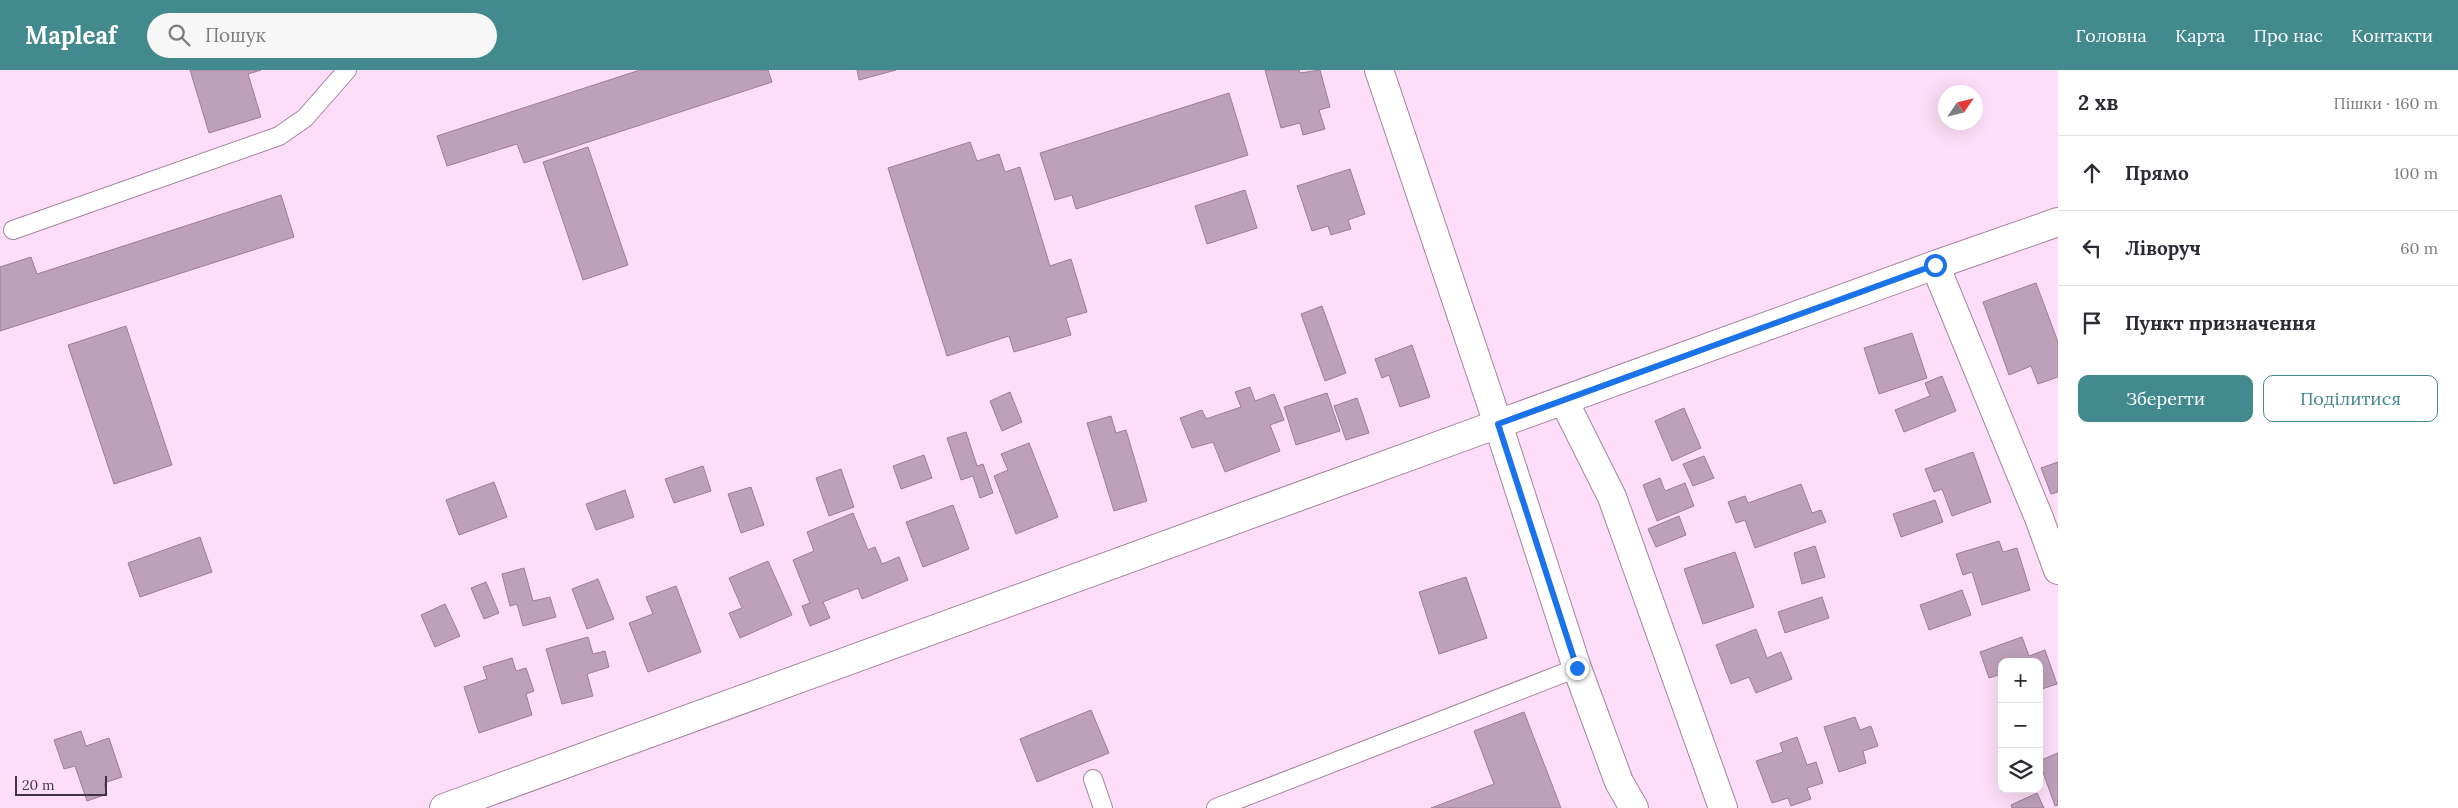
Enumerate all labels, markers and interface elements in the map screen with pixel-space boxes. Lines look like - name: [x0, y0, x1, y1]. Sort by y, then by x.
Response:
- search box: [147, 13, 497, 58]
- text: Mapleaf: [25, 20, 117, 51]
- icon: search: [165, 21, 193, 49]
- text: Пошук: [205, 23, 266, 47]
- text: Головна: [2075, 24, 2147, 47]
- text: Карта: [2175, 24, 2225, 47]
- text: Про нас: [2253, 24, 2323, 47]
- text: Контакти: [2351, 24, 2433, 47]
- north arrow: [1938, 85, 1983, 130]
- text: 2 хв: [2078, 89, 2118, 116]
- text: Пішки · 160 m: [2334, 93, 2438, 113]
- icon: ahead: [2078, 159, 2106, 187]
- text: Прямо: [2125, 161, 2189, 185]
- text: 100 m: [2394, 163, 2438, 183]
- icon: left: [2078, 234, 2106, 262]
- text: Ліворуч: [2125, 236, 2201, 260]
- text: 60 m: [2400, 238, 2438, 258]
- route start: [1924, 254, 1947, 277]
- icon: arrive: [2078, 309, 2106, 337]
- text: Пункт призначення: [2125, 311, 2316, 335]
- button: Зберегти: [2078, 375, 2253, 422]
- button: Поділитися: [2263, 375, 2438, 422]
- route end: [1566, 657, 1589, 680]
- map controls: [1998, 658, 2043, 793]
- button: +: [1998, 658, 2043, 703]
- button: −: [1998, 703, 2043, 748]
- button: layers: [1998, 748, 2043, 793]
- scale bar: [15, 773, 108, 796]
- text: 20 m: [22, 776, 54, 794]

